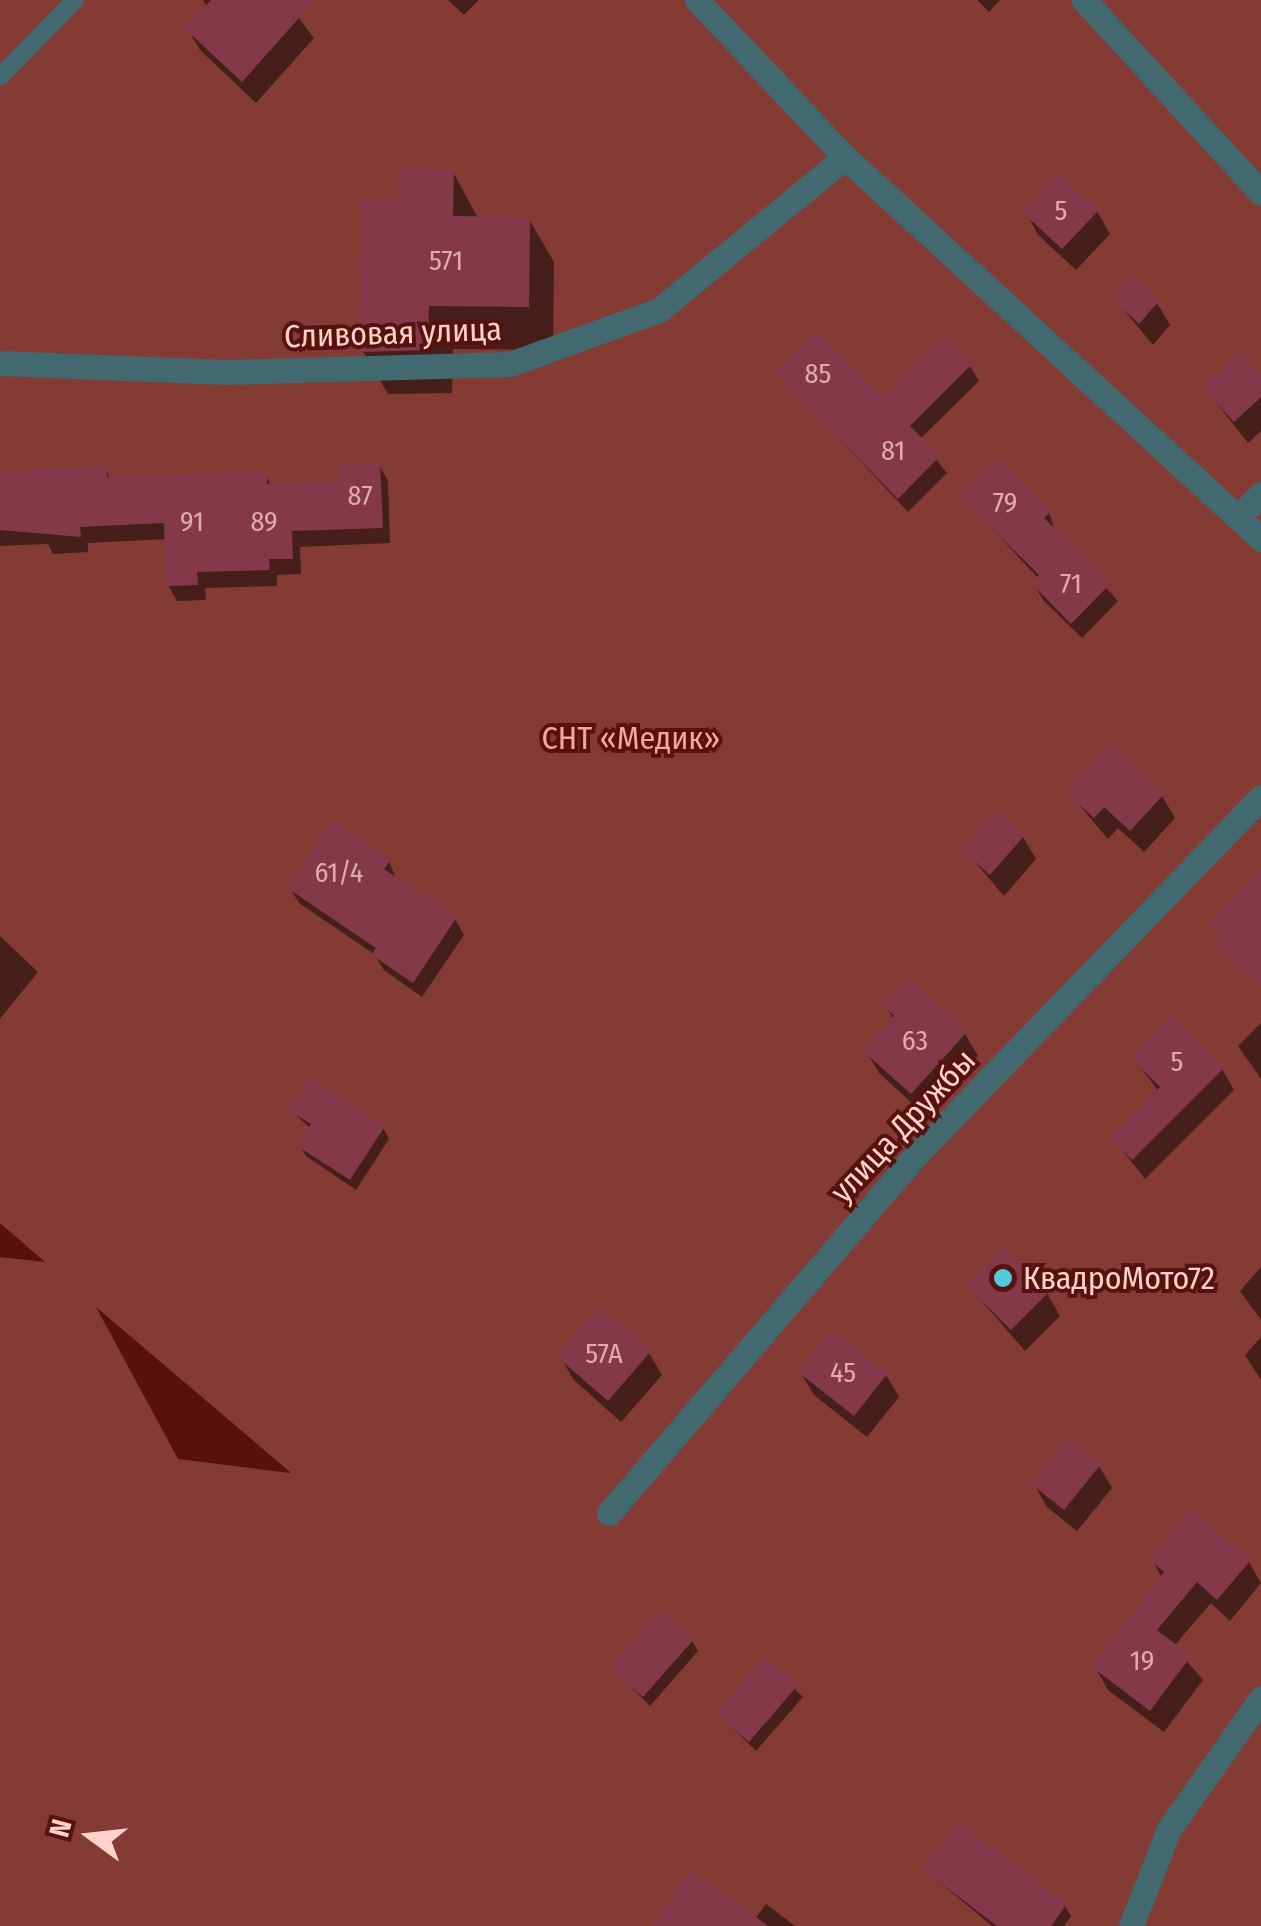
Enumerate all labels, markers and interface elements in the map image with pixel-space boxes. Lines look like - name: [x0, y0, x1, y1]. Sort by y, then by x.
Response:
- house number: 5: [1055, 194, 1067, 228]
- house number: 571: [429, 244, 463, 278]
- street label: Сливовая улица: [284, 310, 502, 356]
- house number: 85: [805, 357, 831, 391]
- house number: 81: [881, 434, 905, 468]
- house number: 87: [348, 479, 372, 513]
- house number: 79: [993, 486, 1017, 520]
- house number: 91: [180, 505, 204, 539]
- house number: 89: [250, 505, 278, 539]
- house number: 71: [1060, 567, 1082, 601]
- park label: СНТ «Медик»: [542, 719, 720, 757]
- house number: 61/4: [315, 856, 363, 890]
- house number: 63: [902, 1024, 928, 1058]
- street label: улица Дружбы: [823, 1042, 983, 1210]
- house number: 5: [1171, 1045, 1183, 1079]
- place label: КвадроМото72: [1023, 1259, 1215, 1297]
- marker: КвадроМото72: [992, 1267, 1014, 1289]
- house number: 57А: [585, 1337, 623, 1371]
- house number: 45: [830, 1356, 856, 1390]
- house number: 19: [1130, 1644, 1154, 1678]
- north arrow: [40, 1786, 140, 1886]
- text: N: [42, 1816, 79, 1840]

